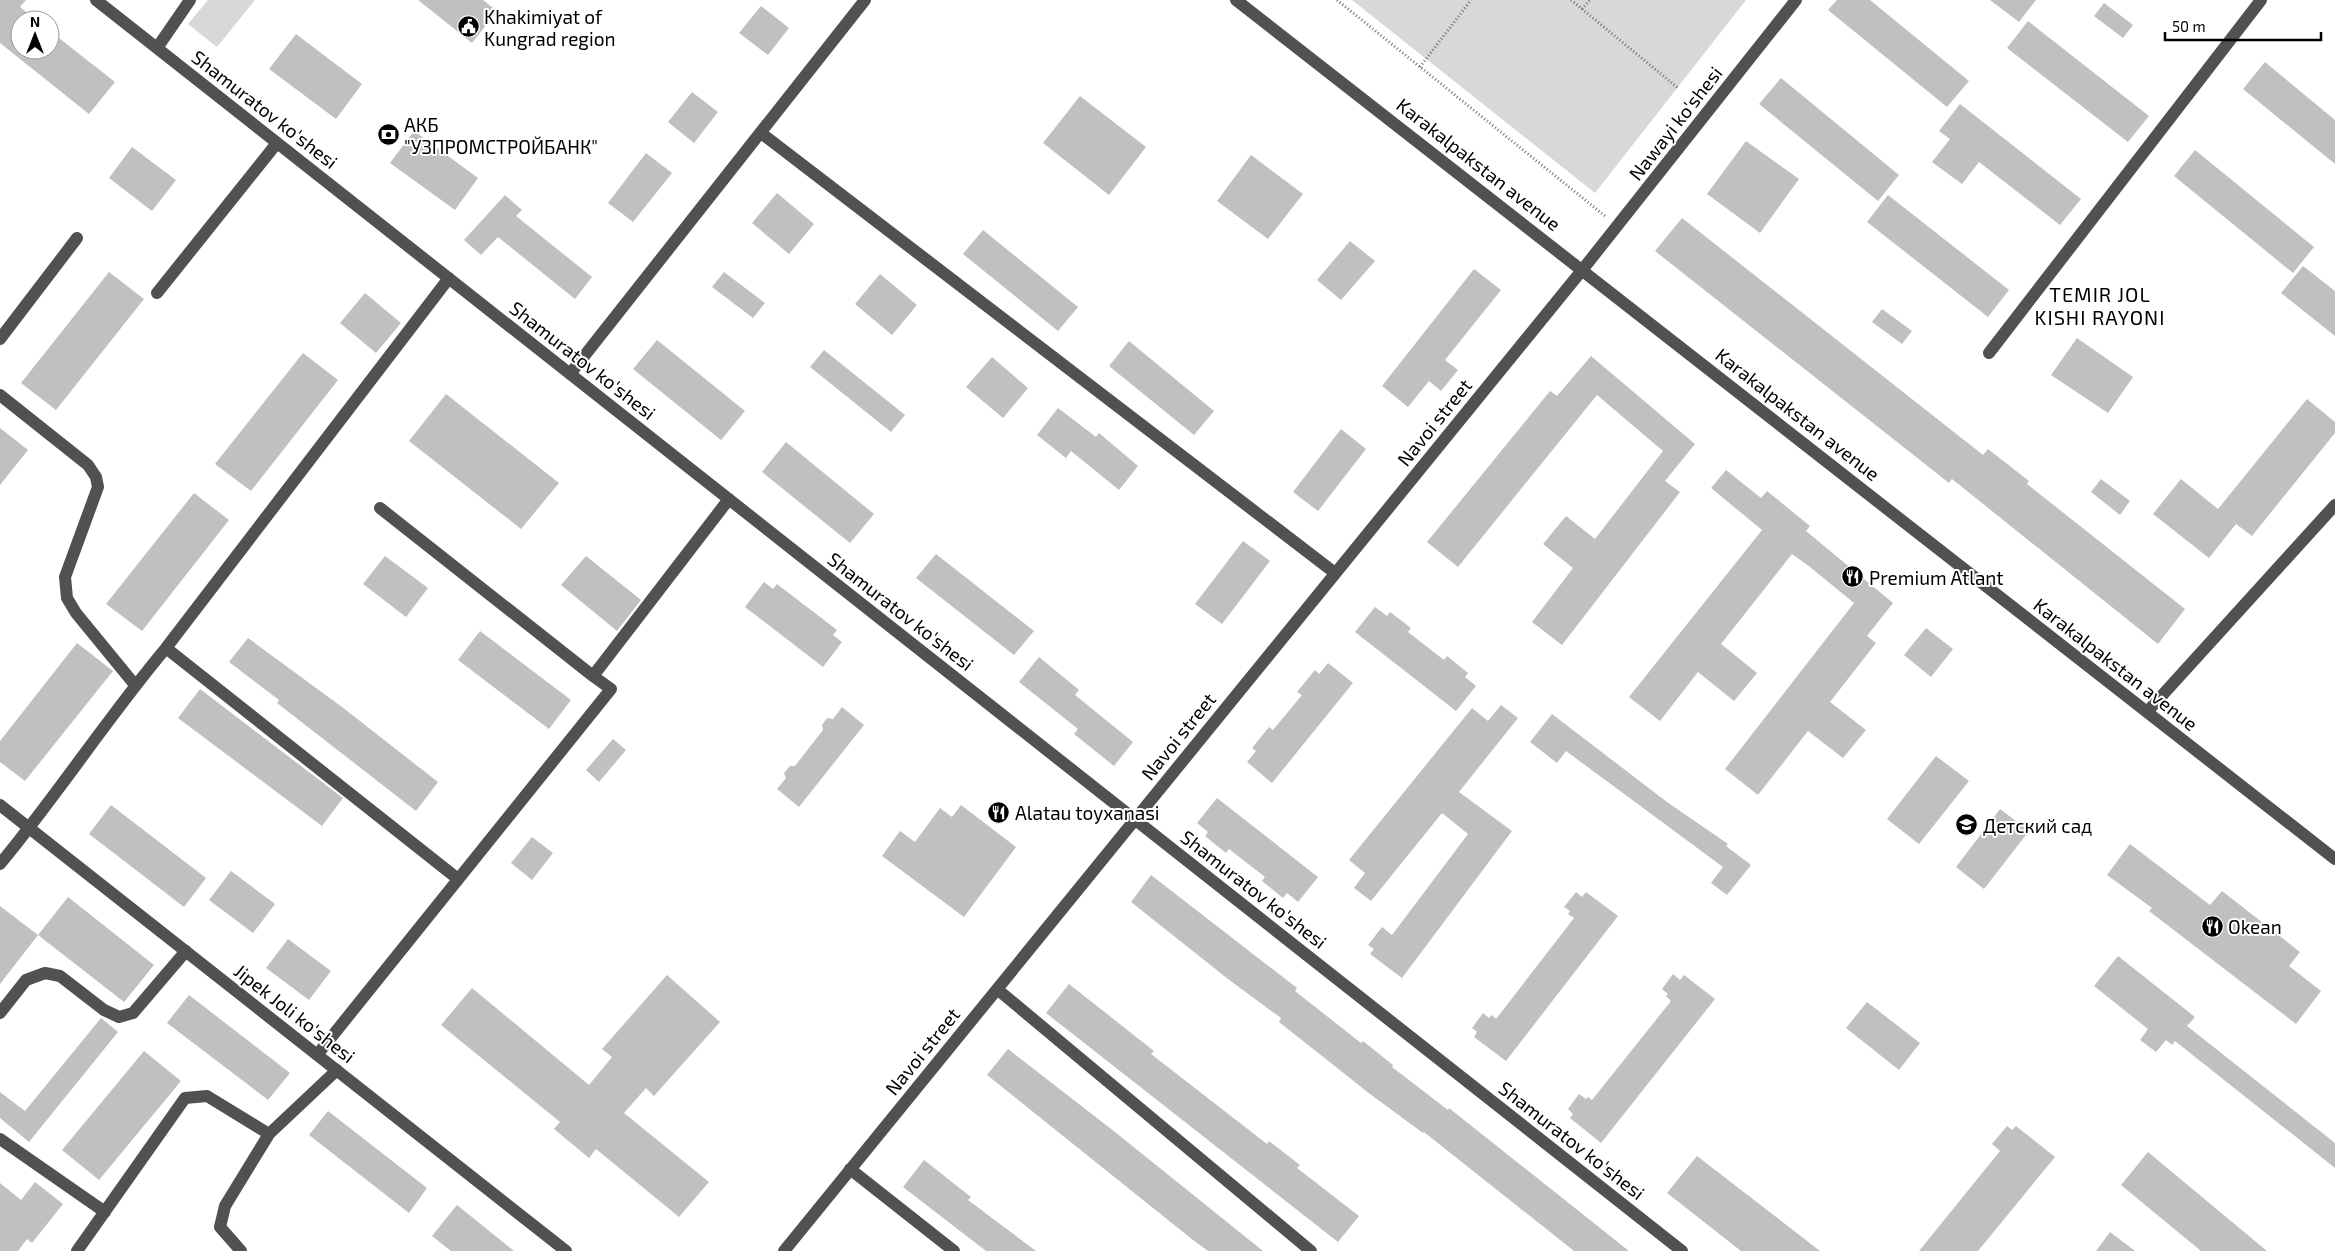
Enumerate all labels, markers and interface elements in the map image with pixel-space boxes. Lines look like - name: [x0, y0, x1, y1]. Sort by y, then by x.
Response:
- place label: Khakimiyat of Kungrad region: [484, 5, 616, 50]
- north arrow: [10, 10, 60, 60]
- scale bar: [2165, 10, 2321, 42]
- text: N: [30, 13, 40, 30]
- public building icon: Khakimiyat of Kungrad region: [456, 15, 480, 39]
- text: 50 m: [2172, 17, 2206, 35]
- street label: Shamuratov ko'shesi: [188, 45, 342, 173]
- street label: Nawayi ko'shesi: [1623, 62, 1727, 184]
- street label: Karakalpakstan avenue: [1392, 93, 1566, 235]
- place label: АКБ "УЗПРОМСТРОЙБАНК": [404, 113, 598, 158]
- bank icon: АКБ "УЗПРОМСТРОЙБАНК": [376, 123, 400, 147]
- district label: TEMIR JOL KISHI RAYONI: [2035, 282, 2165, 329]
- street label: Shamuratov ko'shesi: [506, 296, 660, 424]
- street label: Karakalpakstan avenue: [1711, 343, 1885, 485]
- street label: Navoi street: [1392, 374, 1476, 470]
- street label: Shamuratov ko'shesi: [824, 547, 978, 675]
- restaurant icon: Premium Atlant: [1841, 565, 1865, 589]
- place label: Premium Atlant: [1869, 566, 2004, 589]
- street label: Karakalpakstan avenue: [2029, 593, 2203, 735]
- street label: Navoi street: [1136, 688, 1220, 784]
- restaurant icon: Alatau toyxanasi: [987, 800, 1011, 824]
- place label: Alatau toyxanasi: [1015, 801, 1160, 824]
- school or university icon: Детский сад: [1955, 813, 1979, 837]
- place label: Детский сад: [1983, 814, 2092, 837]
- street label: Shamuratov ko'shesi: [1177, 825, 1331, 953]
- restaurant icon: Okean: [2200, 914, 2224, 938]
- place label: Okean: [2228, 915, 2282, 938]
- street label: Jipek Joli ko'shesi: [230, 959, 360, 1067]
- street label: Navoi street: [880, 1003, 964, 1099]
- street label: Shamuratov ko'shesi: [1495, 1076, 1649, 1204]

